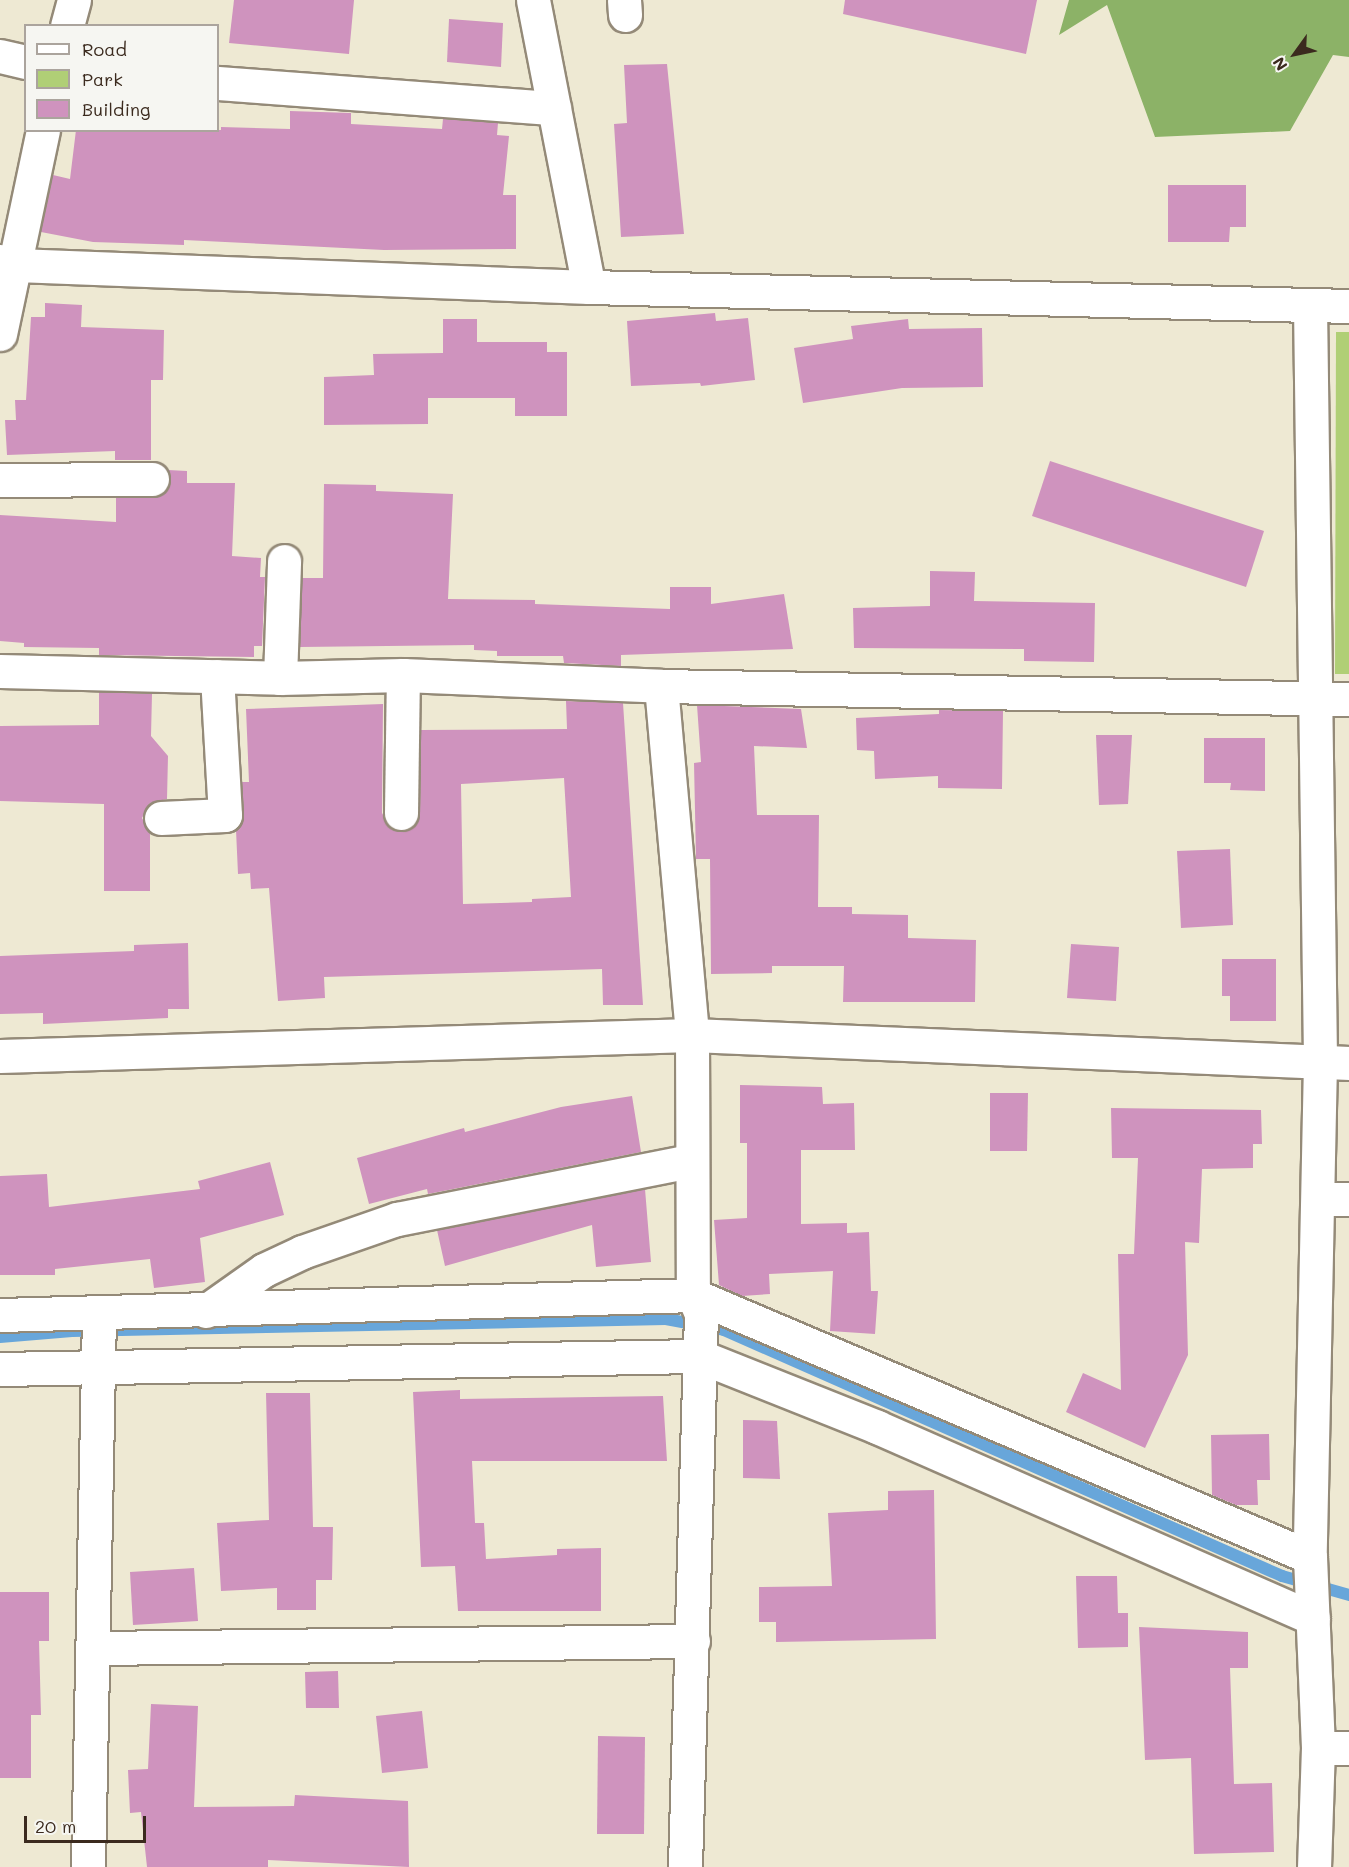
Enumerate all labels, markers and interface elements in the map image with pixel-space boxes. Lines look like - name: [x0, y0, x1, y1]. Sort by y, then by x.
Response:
- legend: [24, 24, 219, 132]
- north arrow: [1265, 24, 1325, 84]
- text: Road: [82, 37, 127, 61]
- text: N: [1267, 53, 1292, 75]
- text: Park: [82, 67, 123, 91]
- text: Building: [82, 97, 150, 121]
- scale bar: [27, 1804, 148, 1842]
- text: 20 m: [35, 1814, 76, 1838]

